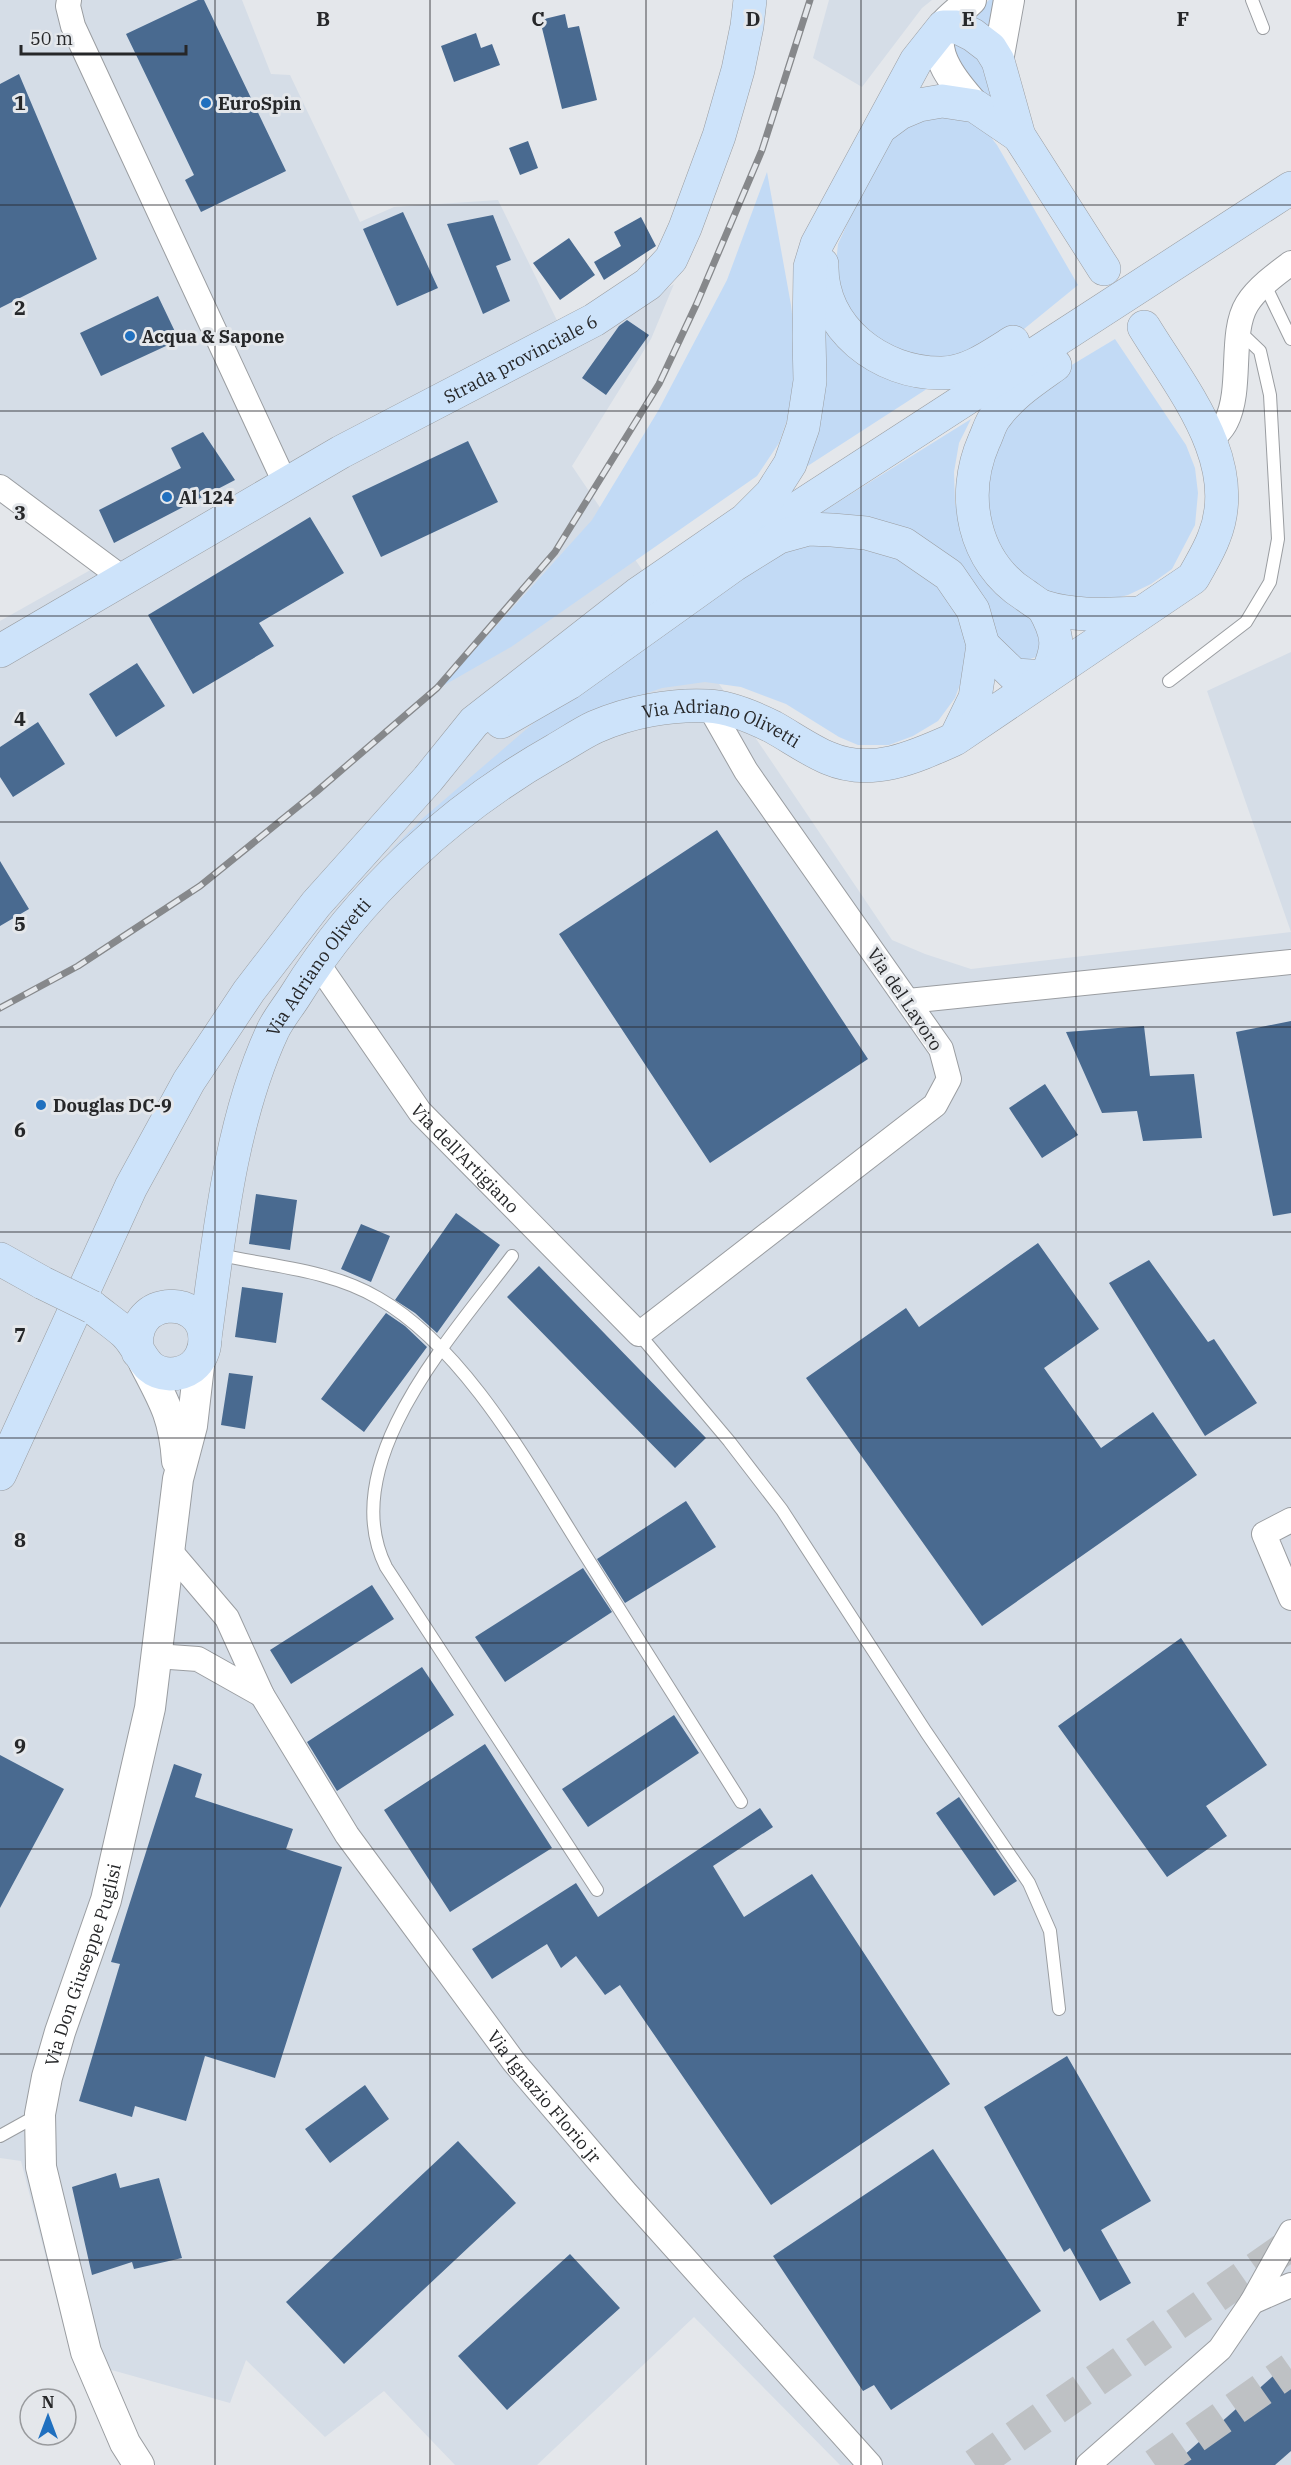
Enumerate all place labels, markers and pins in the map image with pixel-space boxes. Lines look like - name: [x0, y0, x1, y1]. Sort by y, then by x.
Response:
- place label: EuroSpin: [218, 92, 301, 115]
- marker: EuroSpin: [199, 96, 213, 110]
- place label: Acqua & Sapone: [142, 325, 285, 348]
- marker: Acqua & Sapone: [123, 329, 137, 343]
- place label: Al 124: [179, 486, 234, 509]
- marker: Al 124: [160, 490, 174, 504]
- place label: Douglas DC-9: [53, 1094, 172, 1117]
- marker: Douglas DC-9: [34, 1098, 48, 1112]

